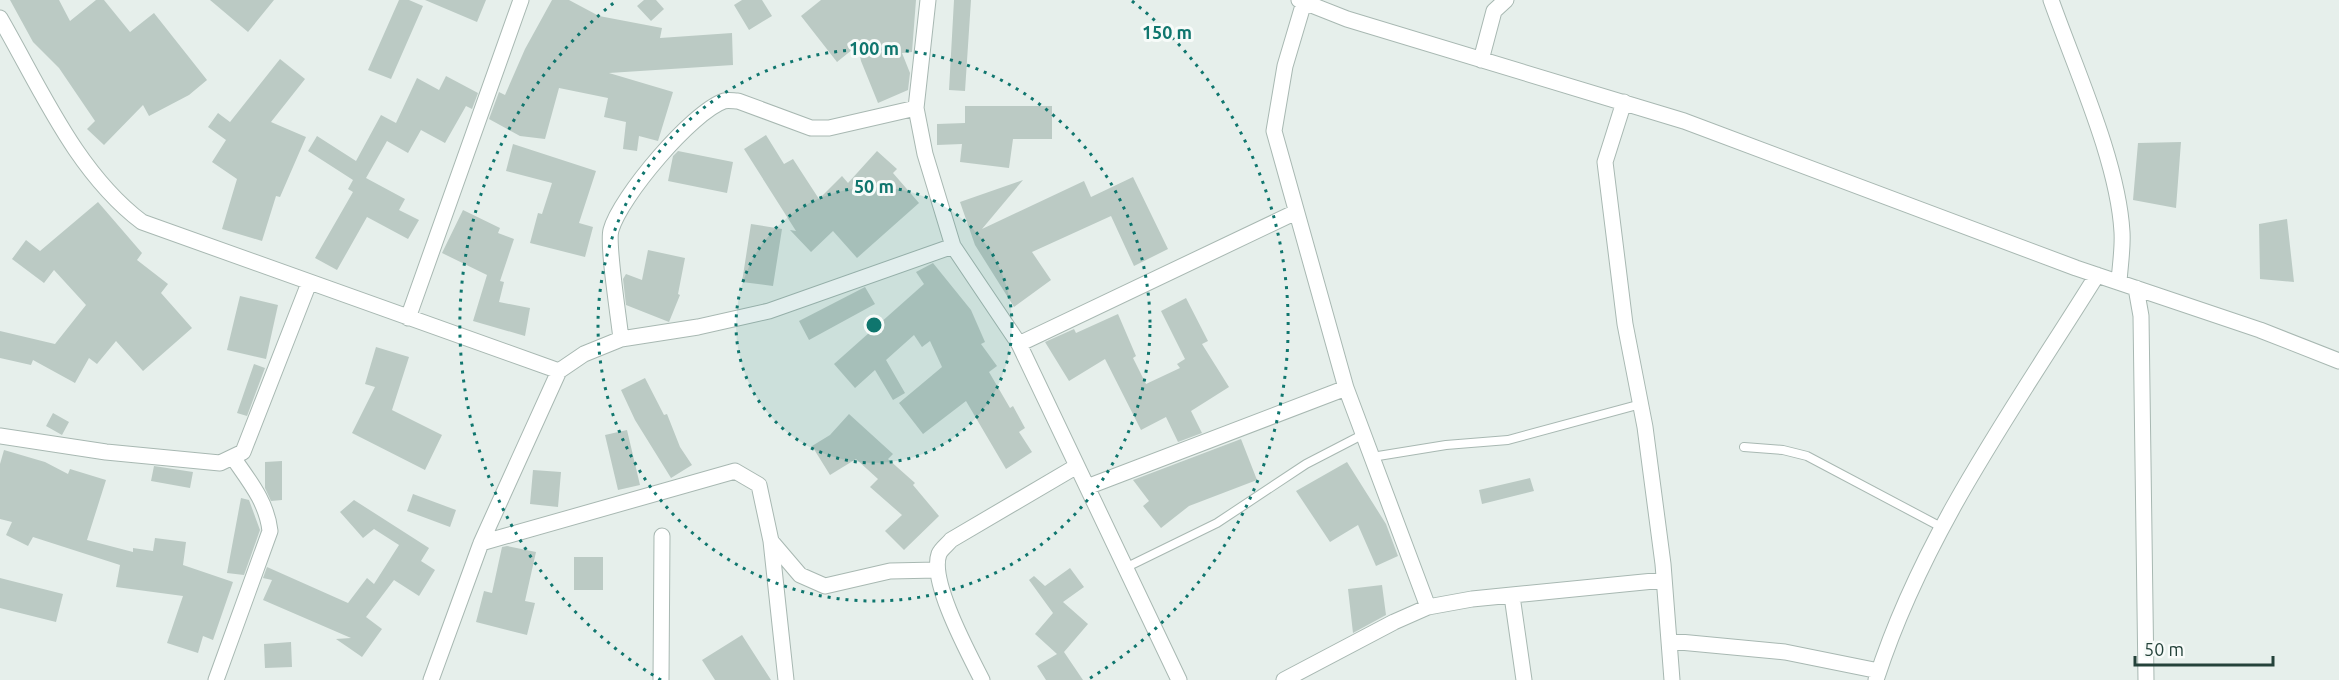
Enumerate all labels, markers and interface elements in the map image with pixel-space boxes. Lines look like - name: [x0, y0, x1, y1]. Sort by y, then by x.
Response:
- text: 150 m: [1142, 22, 1192, 42]
- text: 100 m: [849, 38, 899, 58]
- text: 50 m: [854, 176, 894, 196]
- centre of rings: [864, 315, 884, 335]
- scale bar: [2135, 629, 2273, 667]
- text: 50 m: [2144, 639, 2184, 659]

